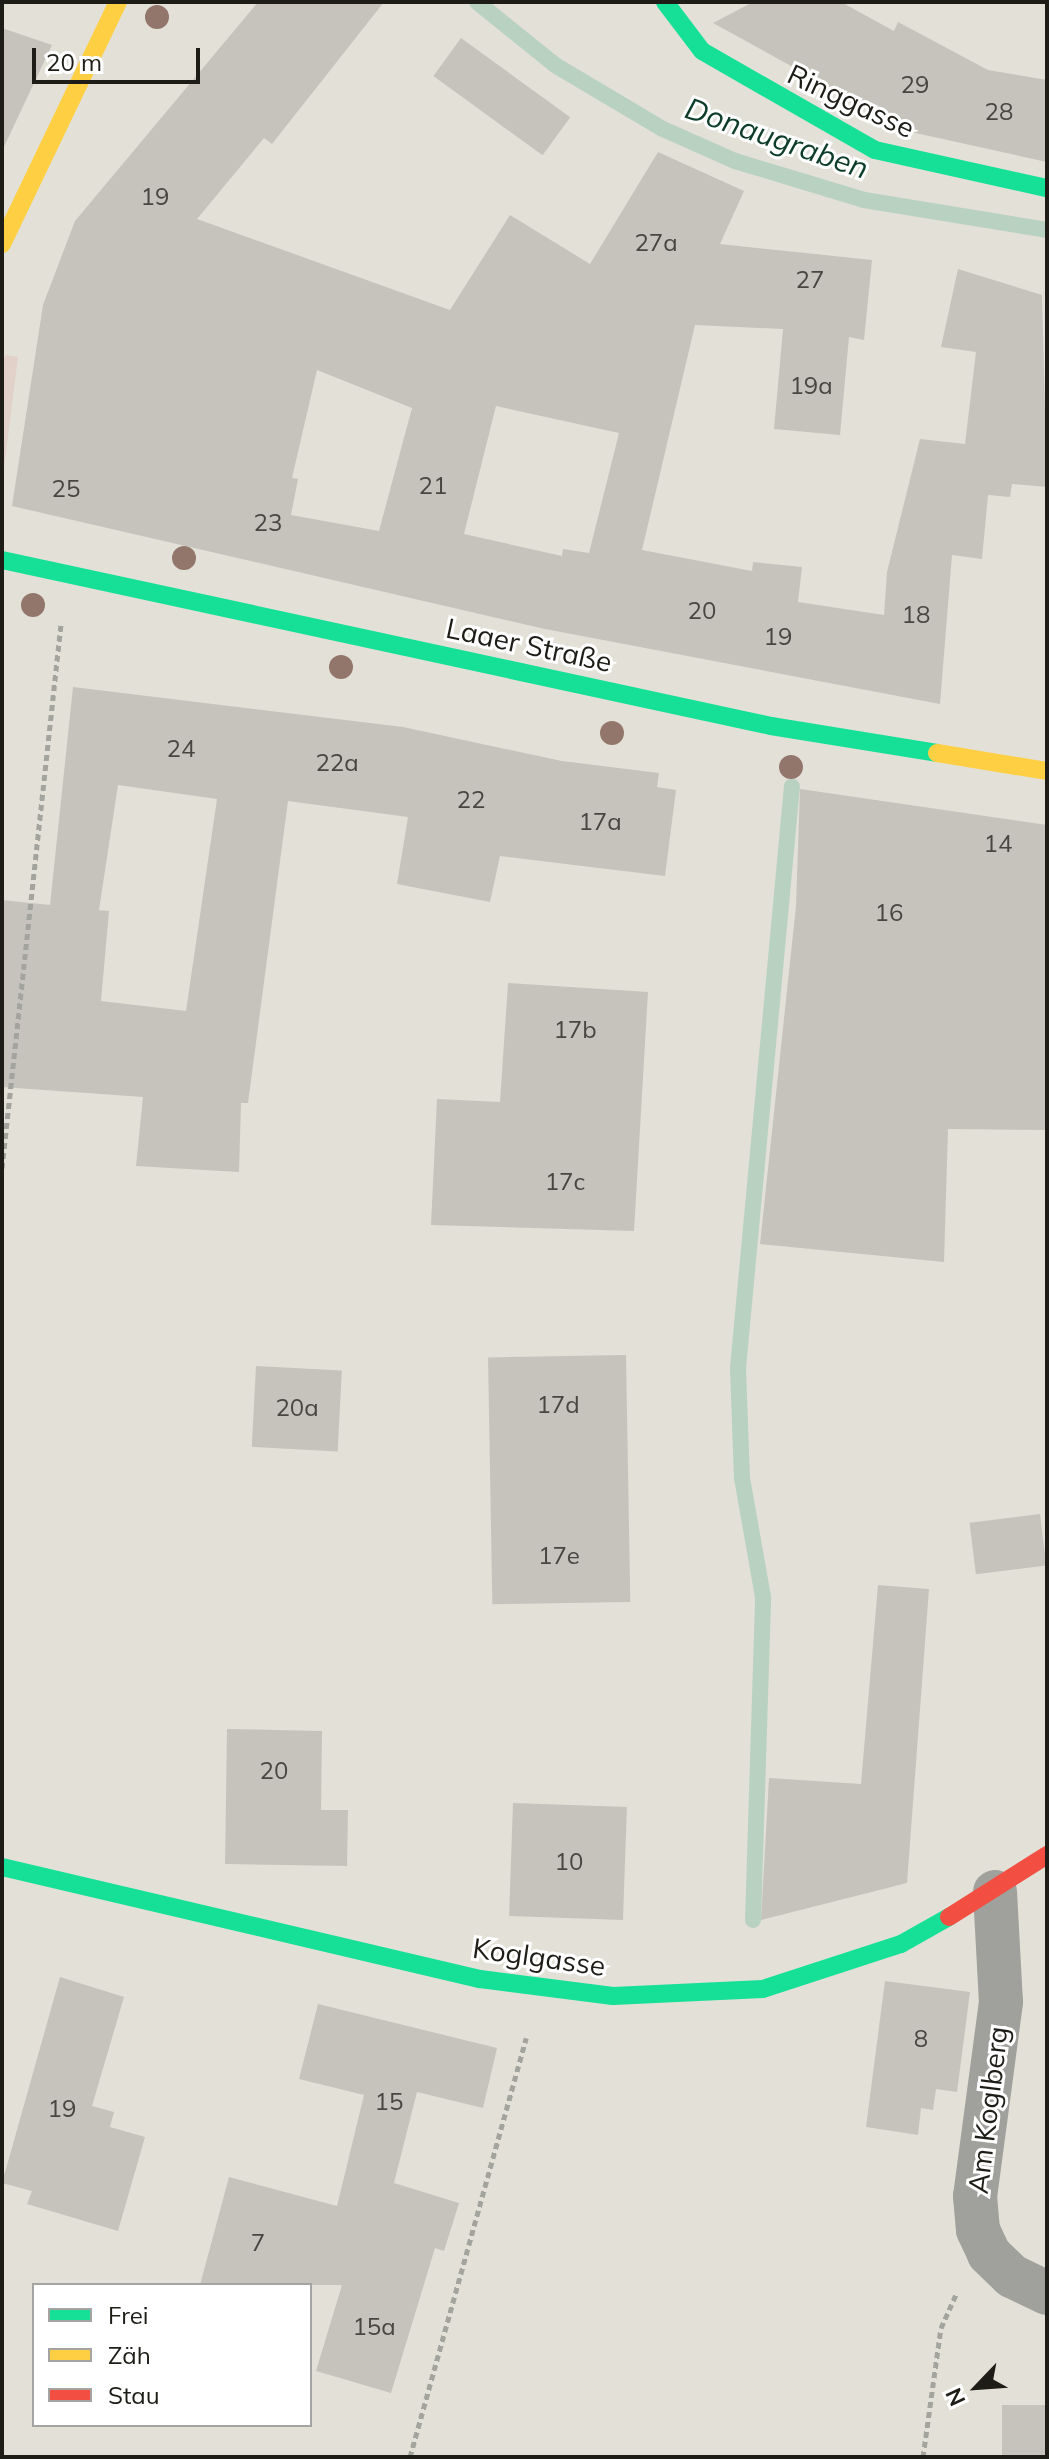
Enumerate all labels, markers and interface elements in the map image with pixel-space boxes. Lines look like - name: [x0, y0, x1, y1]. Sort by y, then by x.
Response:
- scale bar: [36, 32, 204, 82]
- text: 20 m: [46, 47, 102, 77]
- street label: Ringgasse: [782, 57, 920, 145]
- house number: 29: [901, 71, 929, 99]
- water label: Donaugraben: [681, 90, 873, 186]
- house number: 28: [985, 98, 1013, 126]
- house number: 19: [141, 183, 169, 211]
- house number: 27a: [634, 229, 678, 257]
- house number: 27: [796, 266, 824, 294]
- house number: 19a: [789, 372, 833, 400]
- house number: 21: [419, 472, 447, 500]
- house number: 25: [52, 475, 80, 503]
- house number: 23: [254, 509, 282, 537]
- house number: 20: [688, 597, 716, 625]
- house number: 18: [902, 601, 930, 629]
- street label: Laaer Straße: [443, 611, 615, 679]
- house number: 19: [764, 623, 792, 651]
- house number: 24: [167, 735, 195, 763]
- house number: 22a: [315, 749, 359, 777]
- house number: 22: [457, 786, 485, 814]
- house number: 17a: [578, 808, 622, 836]
- house number: 14: [984, 830, 1012, 858]
- house number: 16: [875, 899, 903, 927]
- house number: 17b: [553, 1016, 597, 1044]
- house number: 17c: [545, 1168, 585, 1196]
- house number: 17d: [536, 1391, 580, 1419]
- house number: 20a: [275, 1394, 319, 1422]
- house number: 17e: [538, 1542, 580, 1570]
- house number: 20: [260, 1757, 288, 1785]
- house number: 10: [555, 1848, 583, 1876]
- street label: Koglgasse: [470, 1931, 608, 1983]
- street label: Am Koglberg: [961, 2024, 1015, 2196]
- house number: 8: [914, 2025, 928, 2053]
- house number: 15: [375, 2088, 403, 2116]
- house number: 19: [48, 2095, 76, 2123]
- house number: 7: [251, 2229, 265, 2257]
- legend: [32, 2283, 312, 2427]
- text: Frei: [108, 2300, 149, 2330]
- house number: 15a: [352, 2313, 396, 2341]
- text: Zäh: [108, 2340, 151, 2370]
- north arrow: [937, 2347, 1017, 2427]
- text: Stau: [108, 2380, 160, 2410]
- text: N: [939, 2384, 971, 2411]

